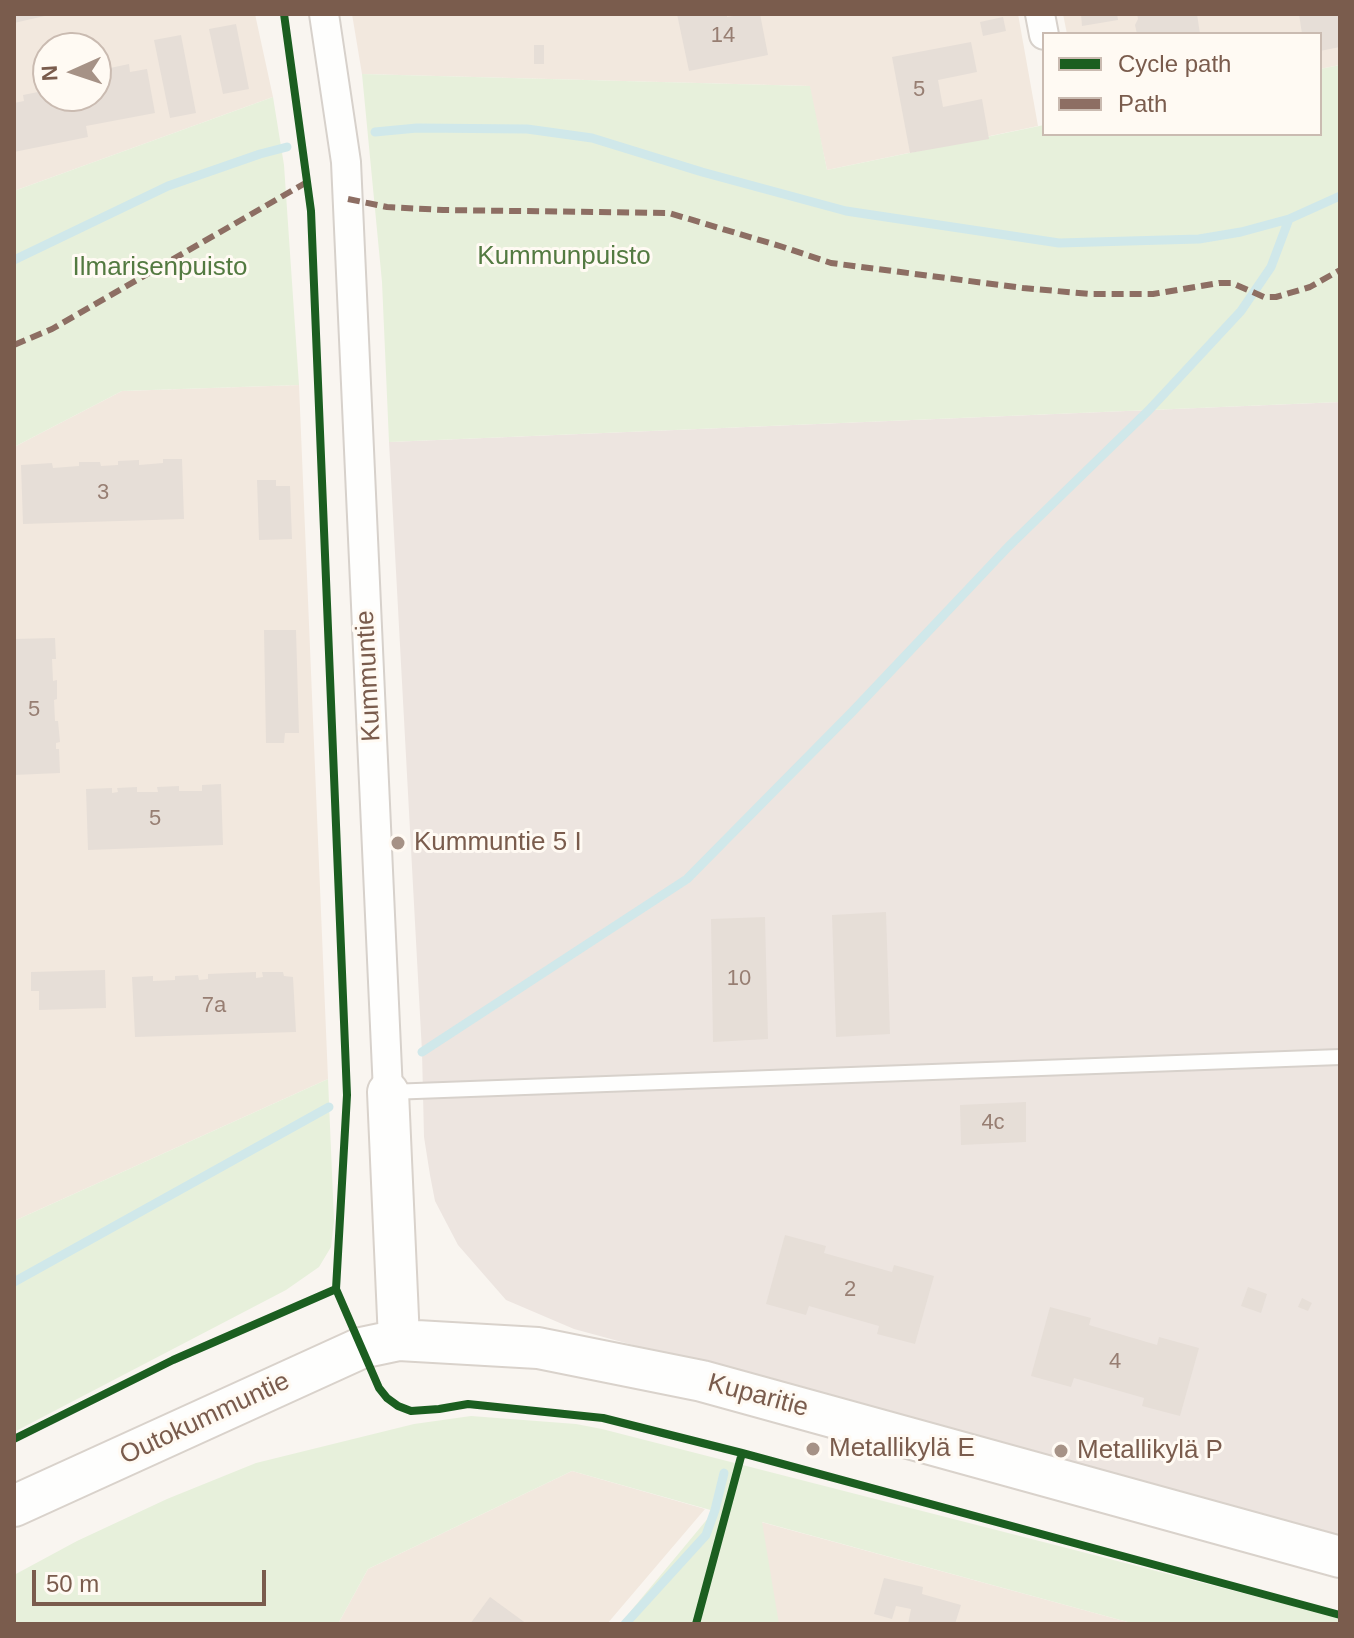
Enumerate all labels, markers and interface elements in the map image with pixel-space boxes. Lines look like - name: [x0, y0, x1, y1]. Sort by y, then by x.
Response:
- house number: 14: [711, 23, 735, 49]
- north arrow: [32, 32, 112, 112]
- legend: [1042, 32, 1322, 136]
- text: Cycle path: [1118, 50, 1231, 77]
- text: N: [37, 65, 62, 82]
- house number: 5: [913, 77, 925, 103]
- text: Path: [1118, 90, 1167, 117]
- park label: Kummunpuisto: [477, 241, 651, 273]
- park label: Ilmarisenpuisto: [73, 252, 247, 284]
- house number: 3: [97, 480, 109, 506]
- street label: Kummuntie: [350, 610, 388, 742]
- house number: 5: [28, 697, 40, 723]
- house number: 5: [149, 806, 161, 832]
- place label: Kummuntie 5 I: [414, 827, 582, 859]
- marker: Kummuntie 5 I: [389, 834, 407, 852]
- house number: 10: [727, 966, 751, 992]
- house number: 7a: [202, 993, 226, 1019]
- house number: 4c: [981, 1110, 1005, 1136]
- house number: 2: [844, 1277, 856, 1303]
- house number: 4: [1109, 1349, 1121, 1375]
- street label: Outokummuntie: [115, 1366, 295, 1472]
- street label: Kuparitie: [704, 1368, 812, 1424]
- place label: Metallikylä E: [829, 1433, 975, 1465]
- place label: Metallikylä P: [1077, 1435, 1223, 1467]
- marker: Metallikylä E: [804, 1440, 822, 1458]
- marker: Metallikylä P: [1052, 1442, 1070, 1460]
- scale bar: [36, 1554, 270, 1604]
- text: 50 m: [46, 1570, 99, 1597]

